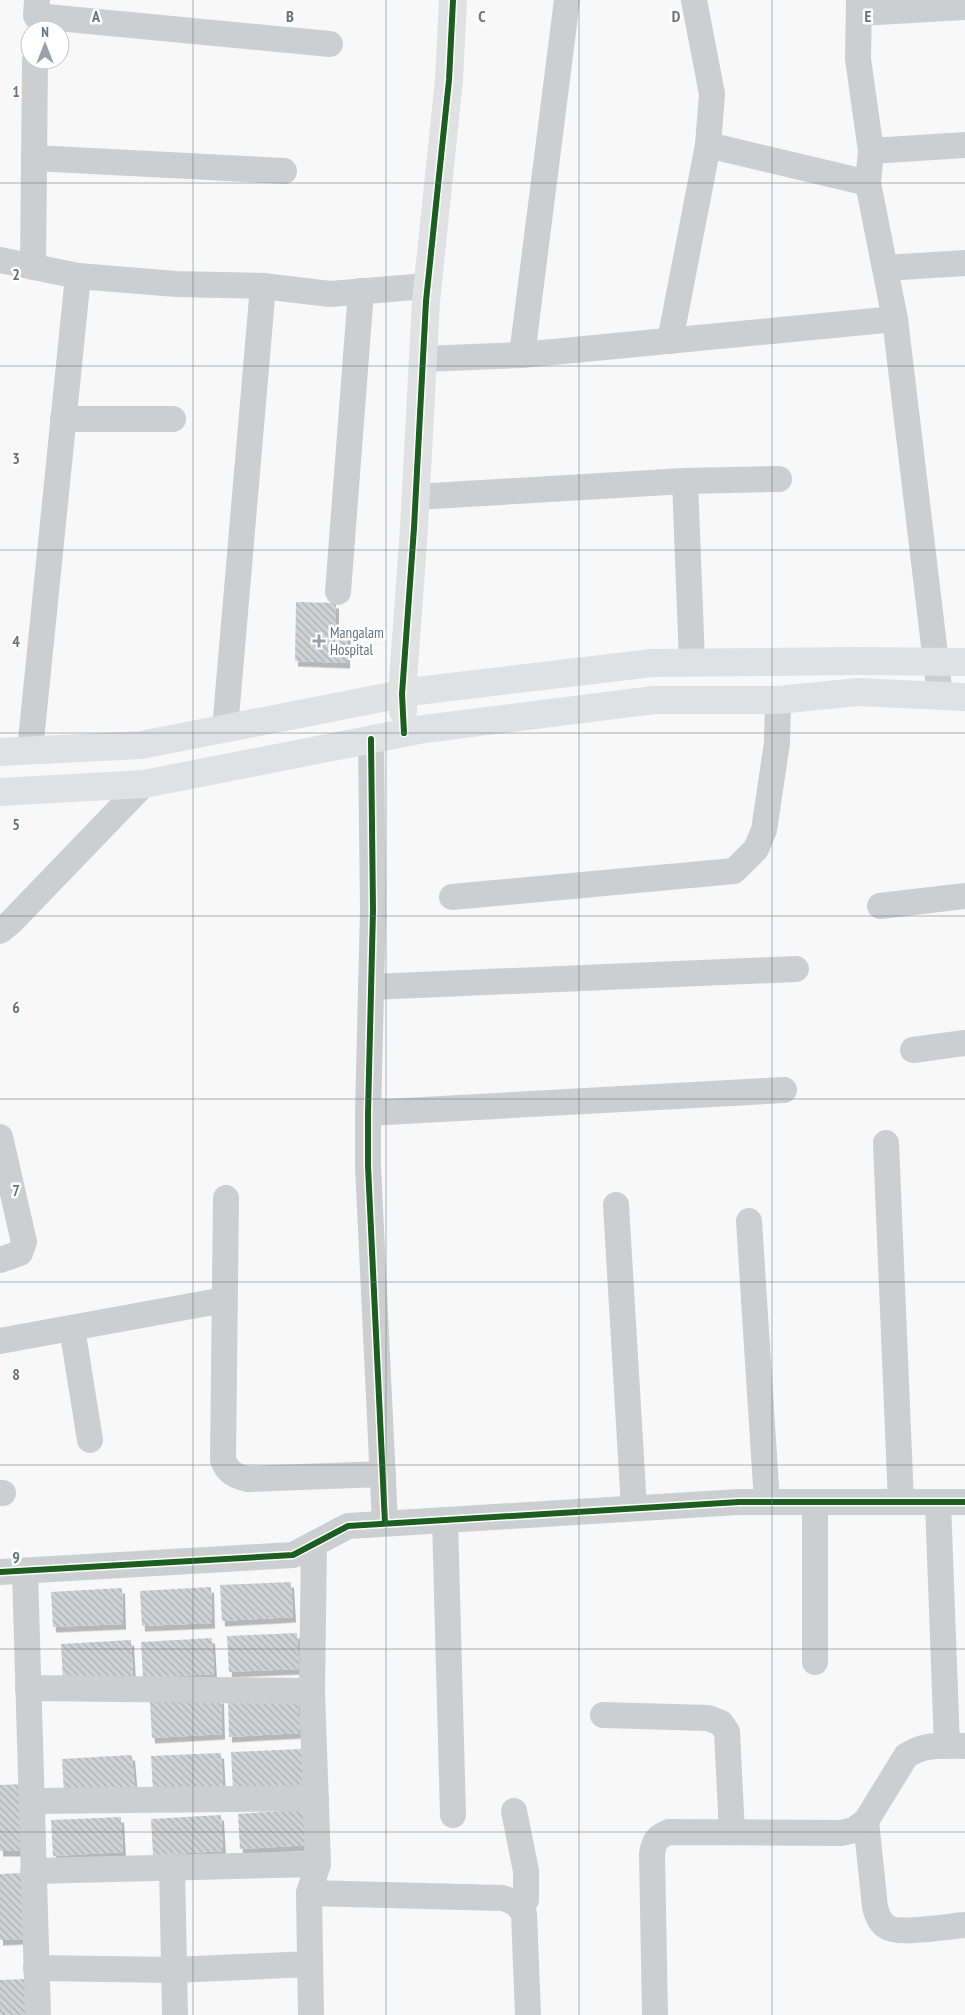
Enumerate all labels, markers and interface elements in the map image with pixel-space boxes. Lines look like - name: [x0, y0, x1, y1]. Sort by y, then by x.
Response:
- text: A: [91, 6, 101, 26]
- text: B: [286, 6, 294, 26]
- text: C: [478, 6, 486, 26]
- text: D: [672, 6, 681, 26]
- text: E: [865, 6, 872, 26]
- north arrow: [20, 20, 70, 70]
- text: N: [41, 23, 49, 41]
- text: 1: [12, 81, 20, 101]
- text: 2: [12, 264, 20, 284]
- text: 3: [12, 448, 20, 468]
- place label: Mangalam Hospital: [330, 623, 384, 659]
- text: 4: [12, 631, 20, 651]
- marker: Mangalam Hospital: [312, 634, 326, 648]
- text: 5: [12, 814, 20, 834]
- text: 6: [12, 997, 20, 1017]
- text: 7: [12, 1180, 20, 1200]
- text: 8: [12, 1364, 20, 1384]
- text: 9: [12, 1547, 20, 1567]

